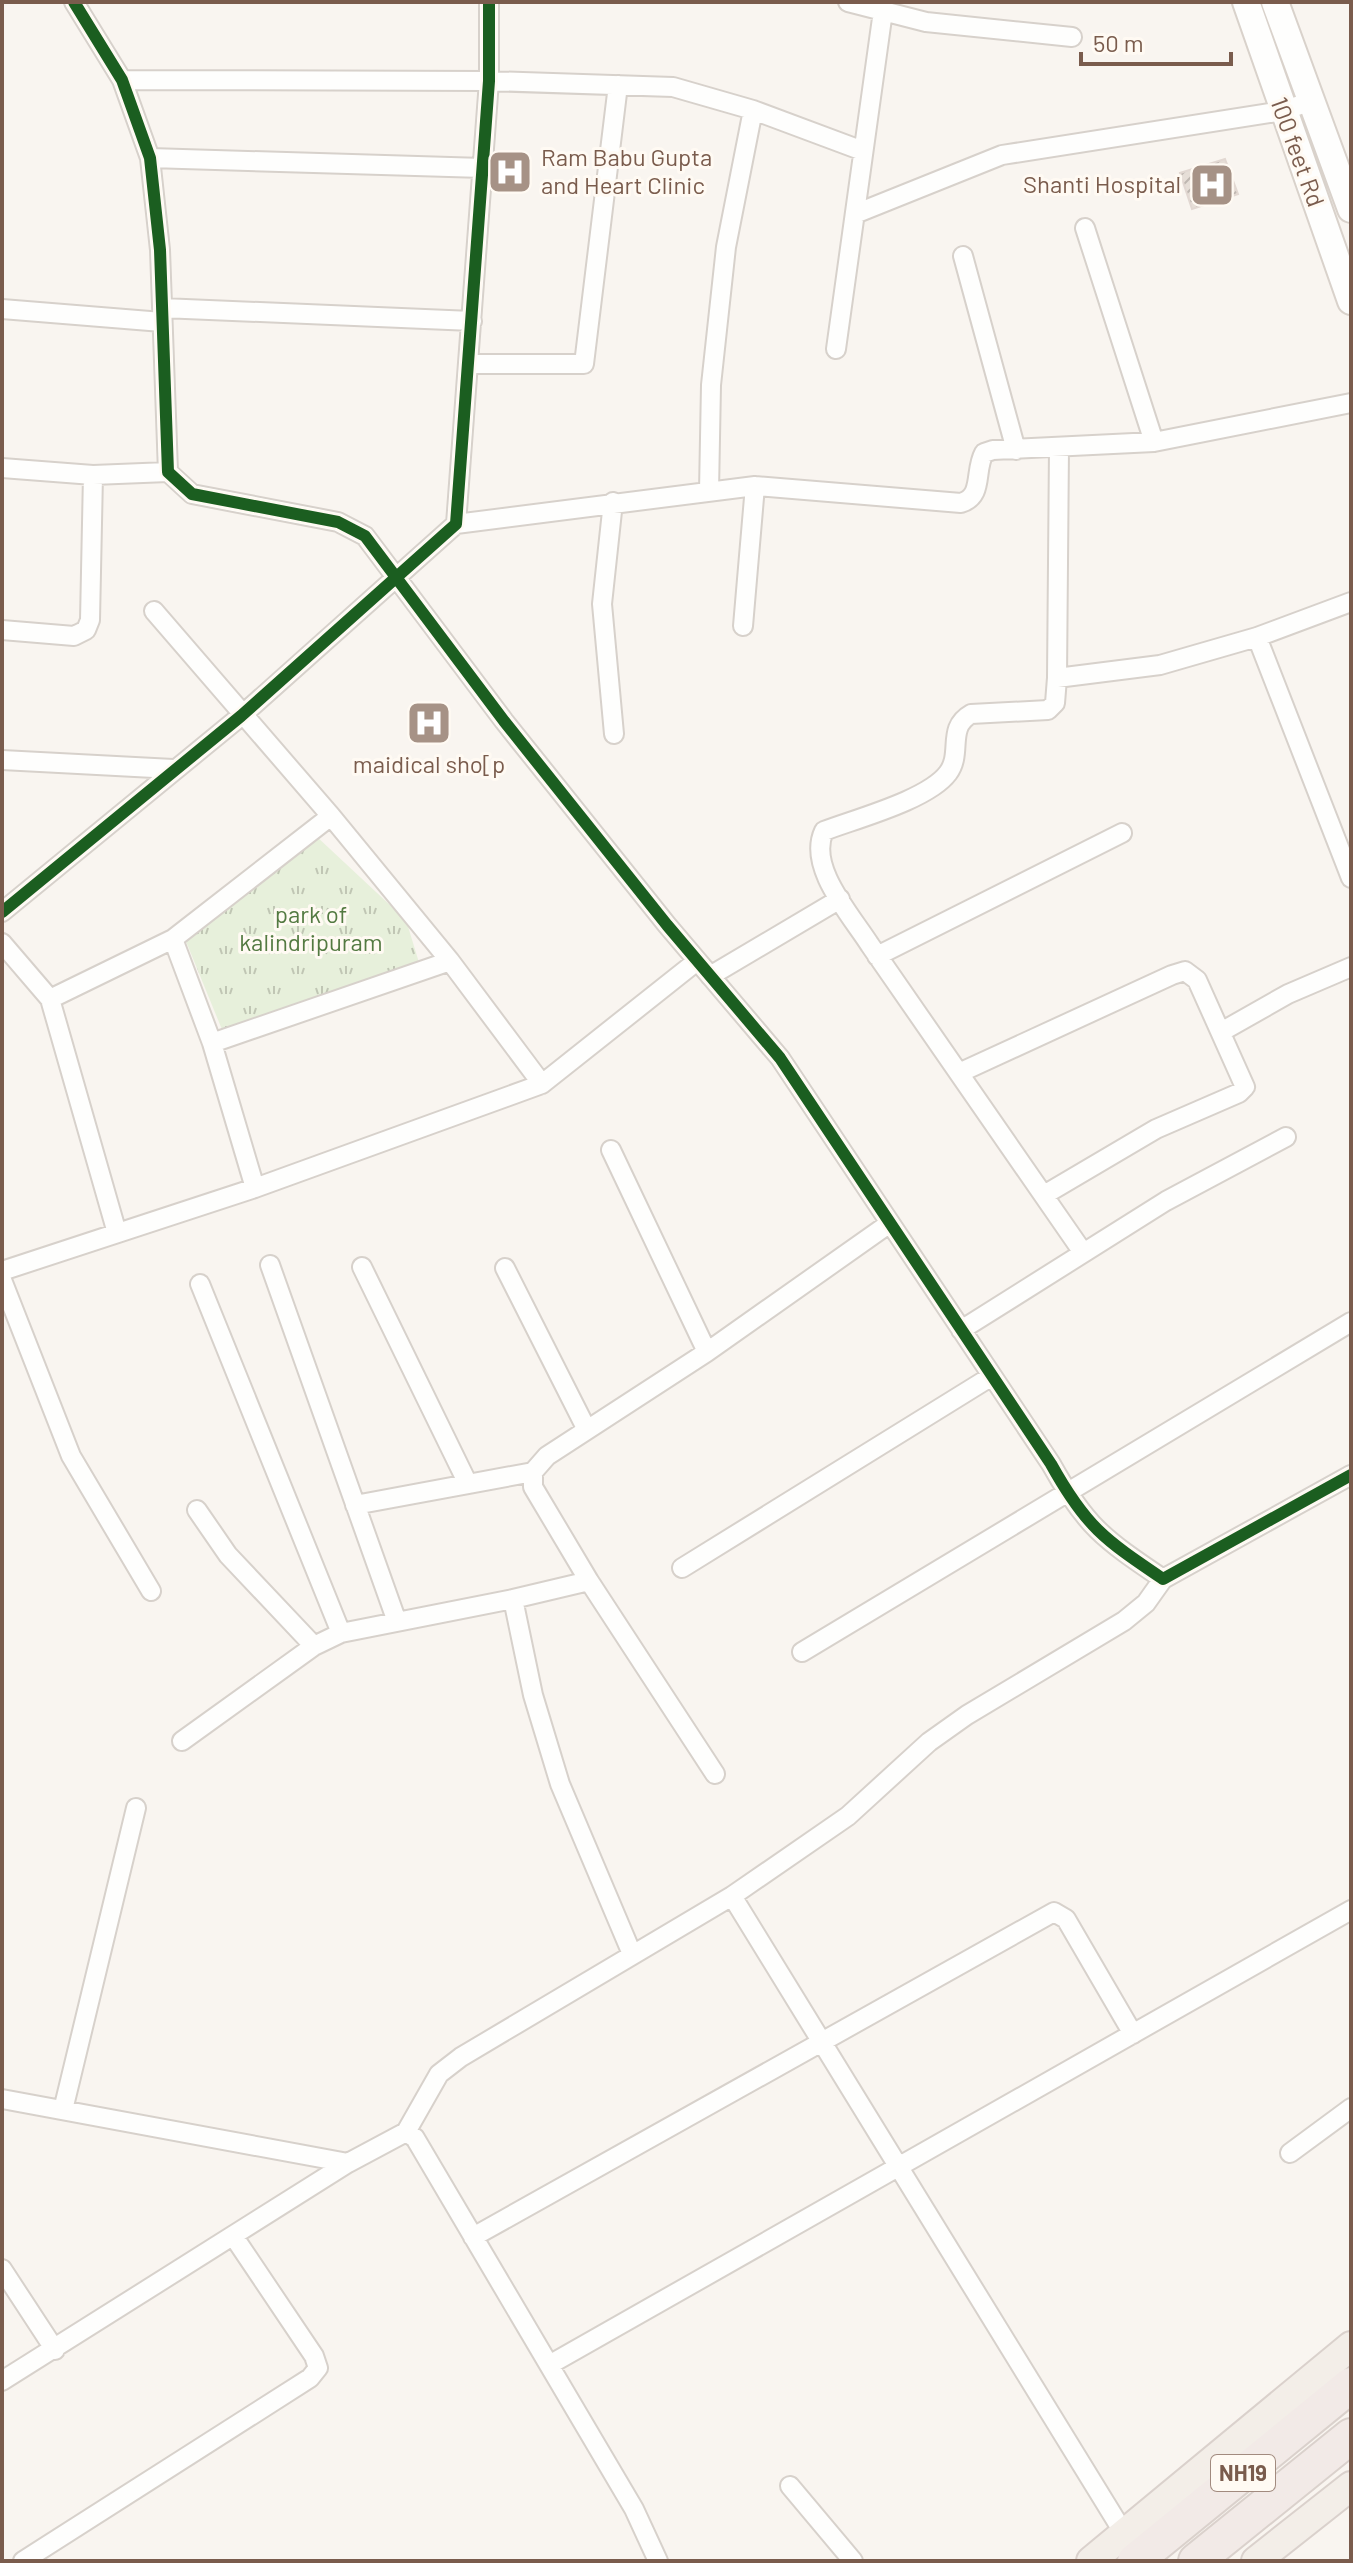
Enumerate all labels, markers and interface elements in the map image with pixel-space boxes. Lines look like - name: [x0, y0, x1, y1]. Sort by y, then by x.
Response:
- scale bar: [1081, 16, 1231, 66]
- text: 50 m: [1093, 28, 1144, 57]
- street label: 100 feet Rd: [1265, 93, 1332, 210]
- place label: Ram Babu Gupta and Heart Clinic: [541, 142, 712, 199]
- hospital icon: Ram Babu Gupta and Heart Clinic: [486, 148, 534, 196]
- hospital icon: Shanti Hospital: [1188, 161, 1236, 209]
- place label: Shanti Hospital: [1023, 169, 1181, 198]
- hospital icon: maidical sho[p: [405, 699, 453, 747]
- place label: maidical sho[p: [353, 749, 505, 778]
- park label: park of kalindripuram: [239, 899, 383, 956]
- road number: NH19: [1211, 2455, 1275, 2491]

